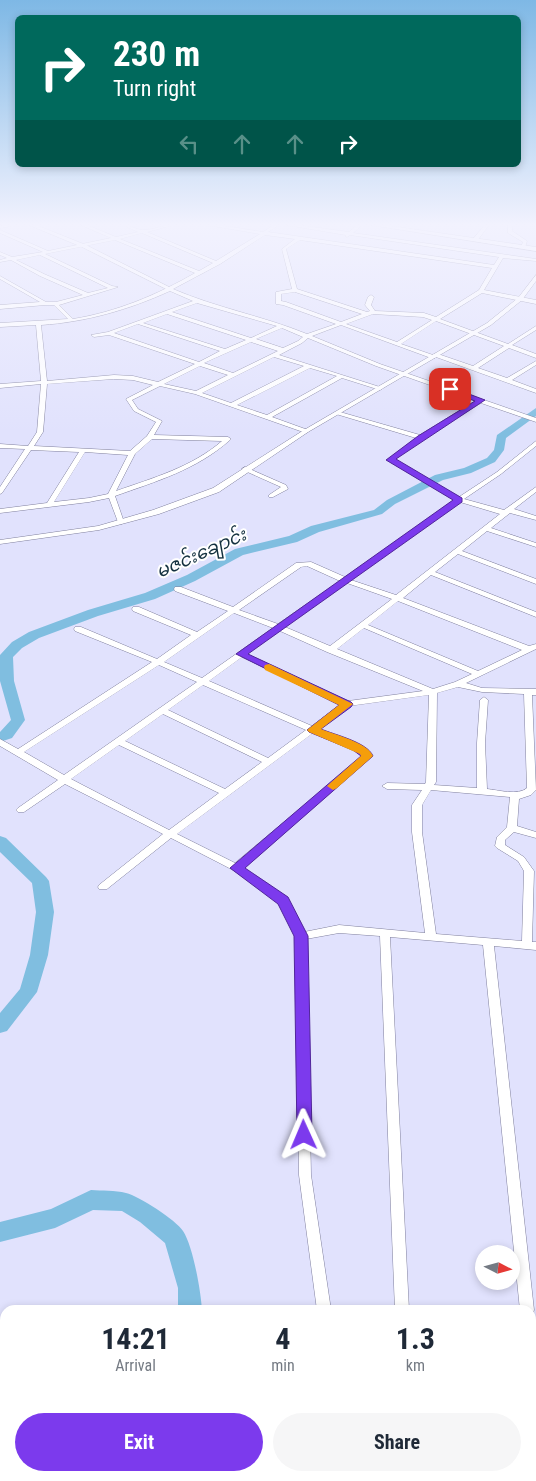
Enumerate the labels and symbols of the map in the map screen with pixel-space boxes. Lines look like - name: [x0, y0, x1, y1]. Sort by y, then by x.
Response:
- pin: [429, 368, 471, 410]
- water label: မဇင်းချောင်း: [152, 521, 253, 586]
- position arrow: [277, 1108, 329, 1160]
- north arrow: [475, 1245, 520, 1290]

